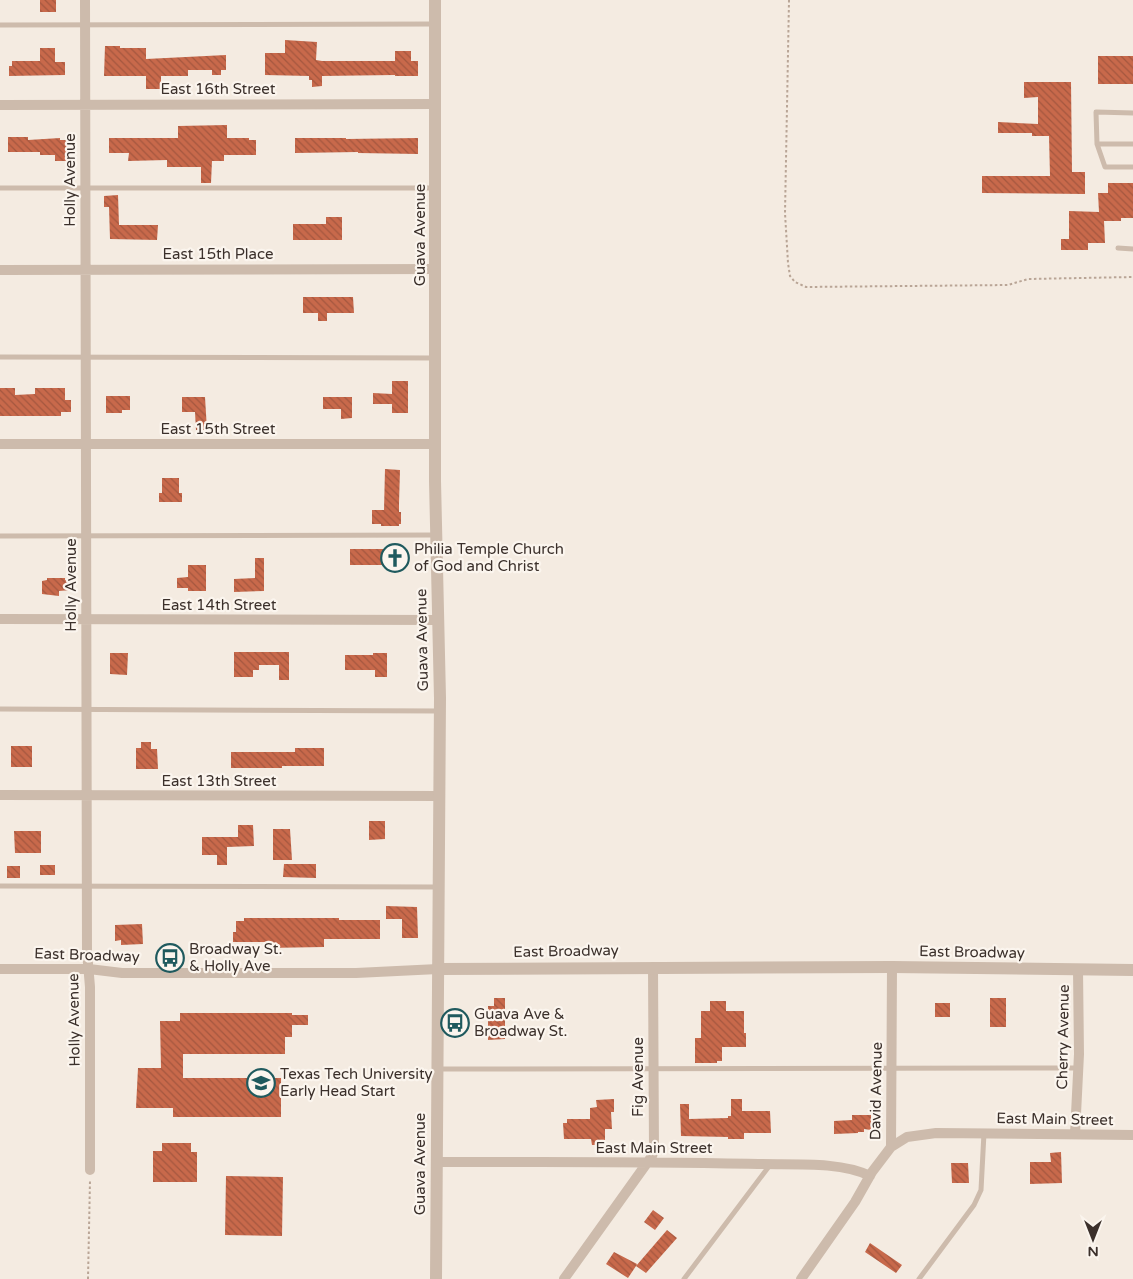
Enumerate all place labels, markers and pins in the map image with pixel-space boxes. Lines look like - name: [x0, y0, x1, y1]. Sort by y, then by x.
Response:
- place label: Philia Temple Church of God and Christ: [414, 540, 564, 575]
- church icon: Philia Temple Church of God and Christ: [380, 543, 410, 573]
- place label: Broadway St. & Holly Ave: [189, 940, 282, 975]
- bus stop icon: Broadway St. & Holly Ave: [155, 943, 185, 973]
- place label: Guava Ave & Broadway St.: [474, 1005, 567, 1040]
- bus stop icon: Guava Ave & Broadway St.: [440, 1008, 470, 1038]
- place label: Texas Tech University Early Head Start: [280, 1065, 433, 1100]
- school or university icon: Texas Tech University Early Head Start: [246, 1068, 276, 1098]

